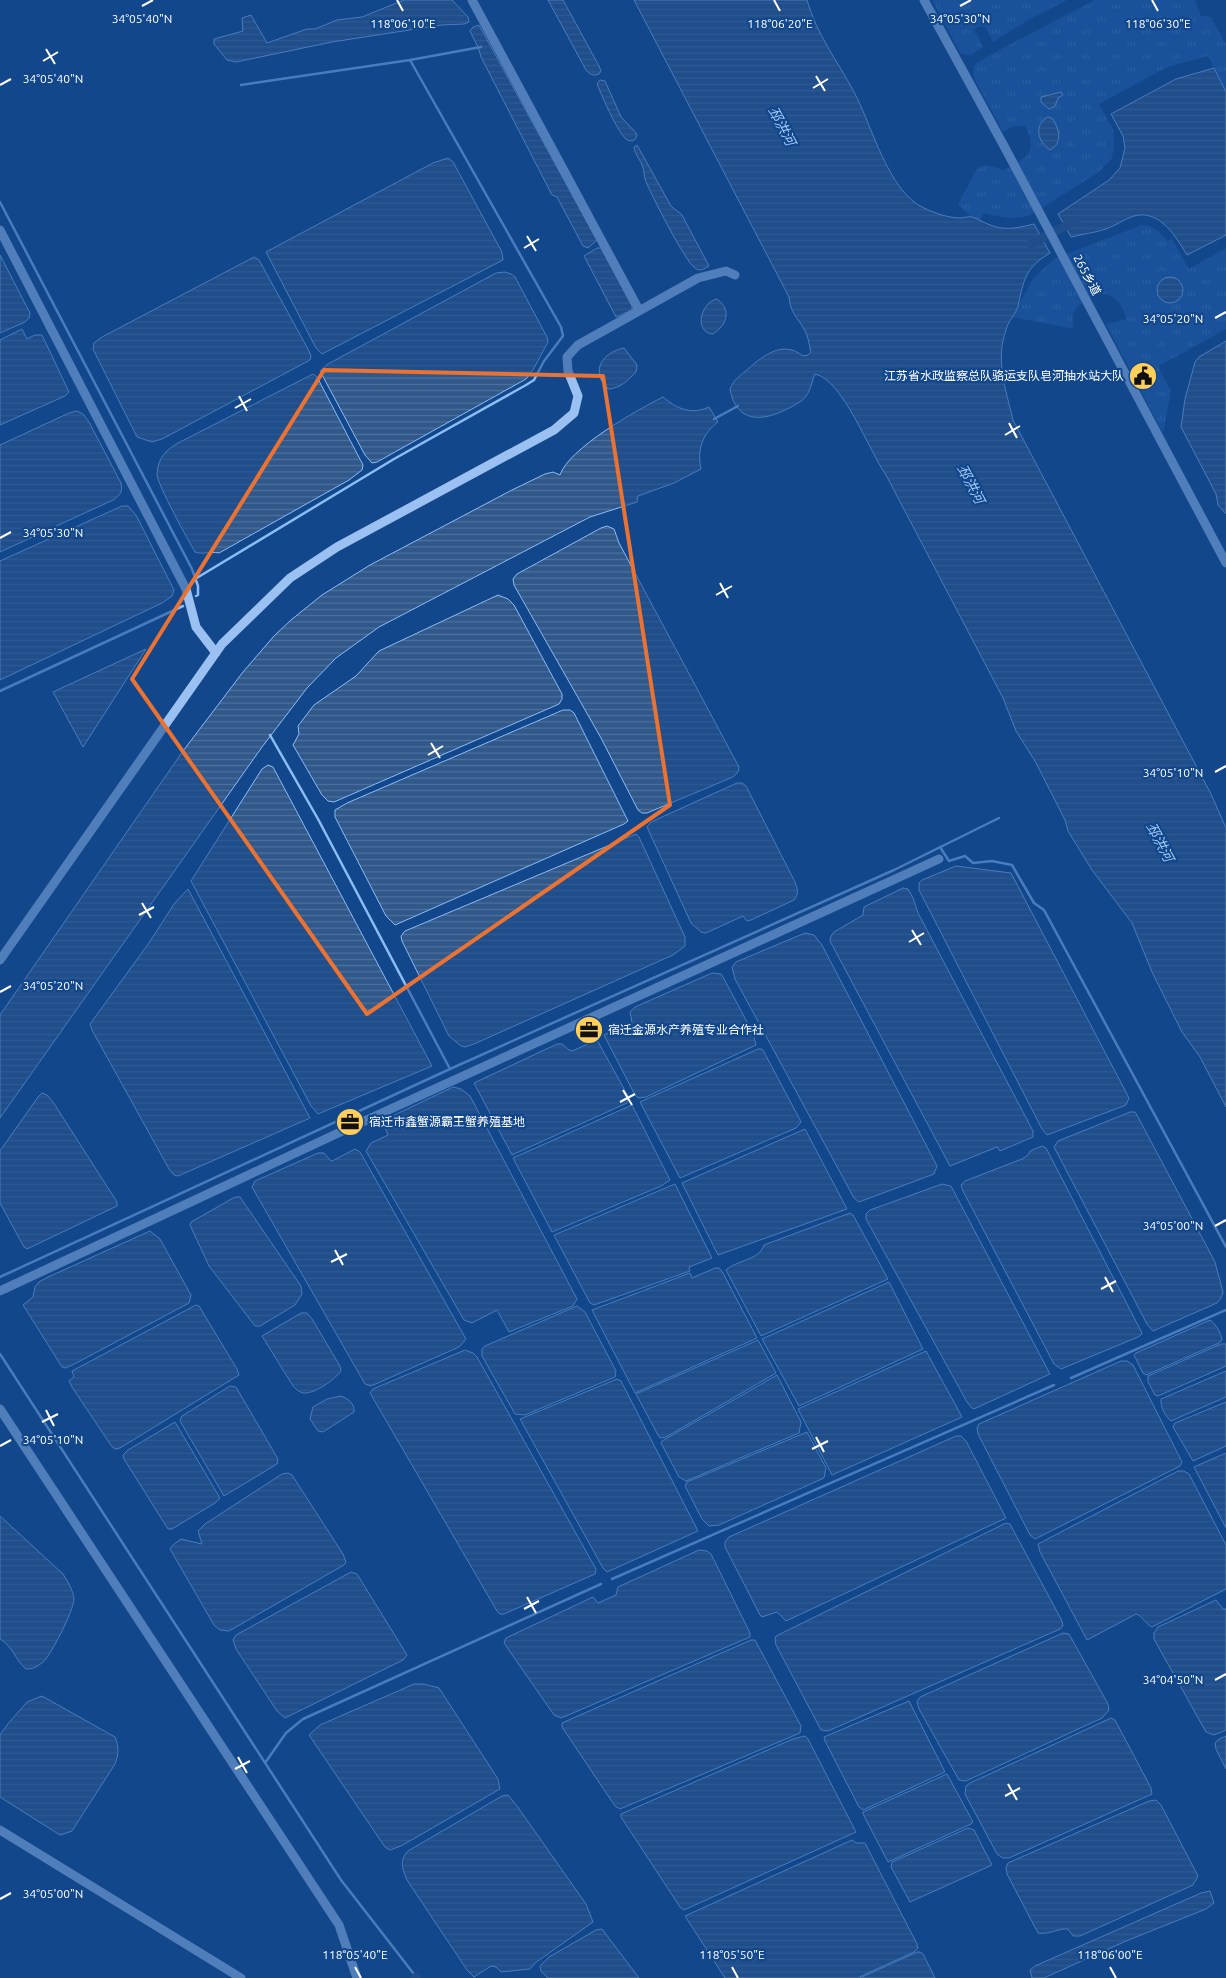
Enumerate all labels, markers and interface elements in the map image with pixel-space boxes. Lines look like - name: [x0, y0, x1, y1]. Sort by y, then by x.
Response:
- text: 34°05'40"N: [112, 12, 172, 25]
- text: 34°05'30"N: [930, 12, 990, 25]
- text: 118°06'10"E: [370, 17, 436, 30]
- text: 118°06'20"E: [747, 17, 813, 30]
- text: 118°06'30"E: [1125, 17, 1191, 30]
- text: 34°05'40"N: [23, 72, 83, 85]
- water label: 邳洪河: [765, 104, 800, 151]
- street label: 265乡道: [1071, 252, 1104, 297]
- text: 34°05'20"N: [1143, 312, 1203, 325]
- public building icon: 江苏省水政监察总队骆运支队皂河抽水站大队: [1128, 361, 1158, 391]
- place label: 江苏省水政监察总队骆运支队皂河抽水站大队: [884, 369, 1124, 382]
- water label: 邳洪河: [954, 462, 989, 509]
- text: 34°05'30"N: [23, 526, 83, 539]
- text: 34°05'10"N: [1143, 766, 1203, 779]
- water label: 邳洪河: [1143, 820, 1178, 867]
- text: 34°05'20"N: [23, 979, 83, 992]
- office icon: 宿迁金源水产养殖专业合作社: [574, 1015, 604, 1045]
- place label: 宿迁金源水产养殖专业合作社: [608, 1023, 764, 1036]
- office icon: 宿迁市鑫蟹源霸王蟹养殖基地: [335, 1107, 365, 1137]
- place label: 宿迁市鑫蟹源霸王蟹养殖基地: [369, 1115, 525, 1128]
- text: 34°05'00"N: [1143, 1219, 1203, 1232]
- text: 34°05'10"N: [23, 1433, 83, 1446]
- text: 34°04'50"N: [1143, 1673, 1203, 1686]
- text: 34°05'00"N: [23, 1887, 83, 1900]
- text: 118°05'40"E: [322, 1948, 388, 1961]
- text: 118°05'50"E: [699, 1948, 765, 1961]
- text: 118°06'00"E: [1077, 1948, 1143, 1961]

